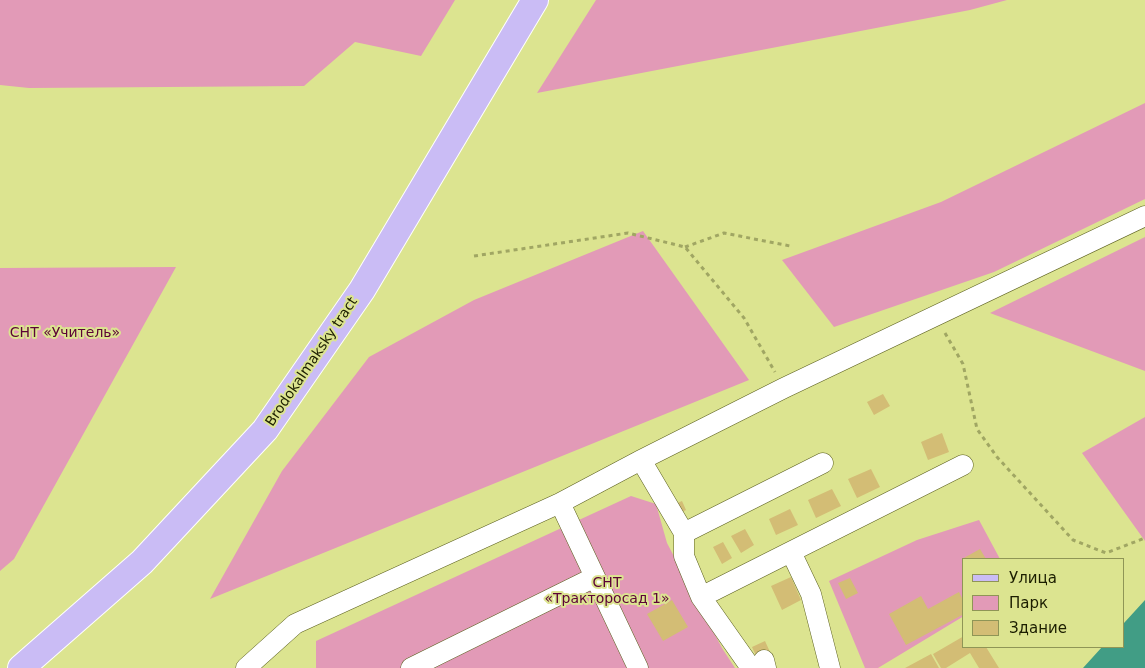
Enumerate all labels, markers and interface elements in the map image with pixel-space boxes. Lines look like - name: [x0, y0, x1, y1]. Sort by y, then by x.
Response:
- street label: Brodokalmaksky tract: [262, 294, 362, 430]
- park label: СНТ «Учитель»: [10, 325, 120, 341]
- legend: [962, 558, 1125, 648]
- text: Улица: [1009, 569, 1057, 587]
- park label: СНТ «Тракторосад 1»: [544, 575, 670, 608]
- text: Парк: [1009, 594, 1048, 612]
- text: Здание: [1009, 619, 1067, 637]

